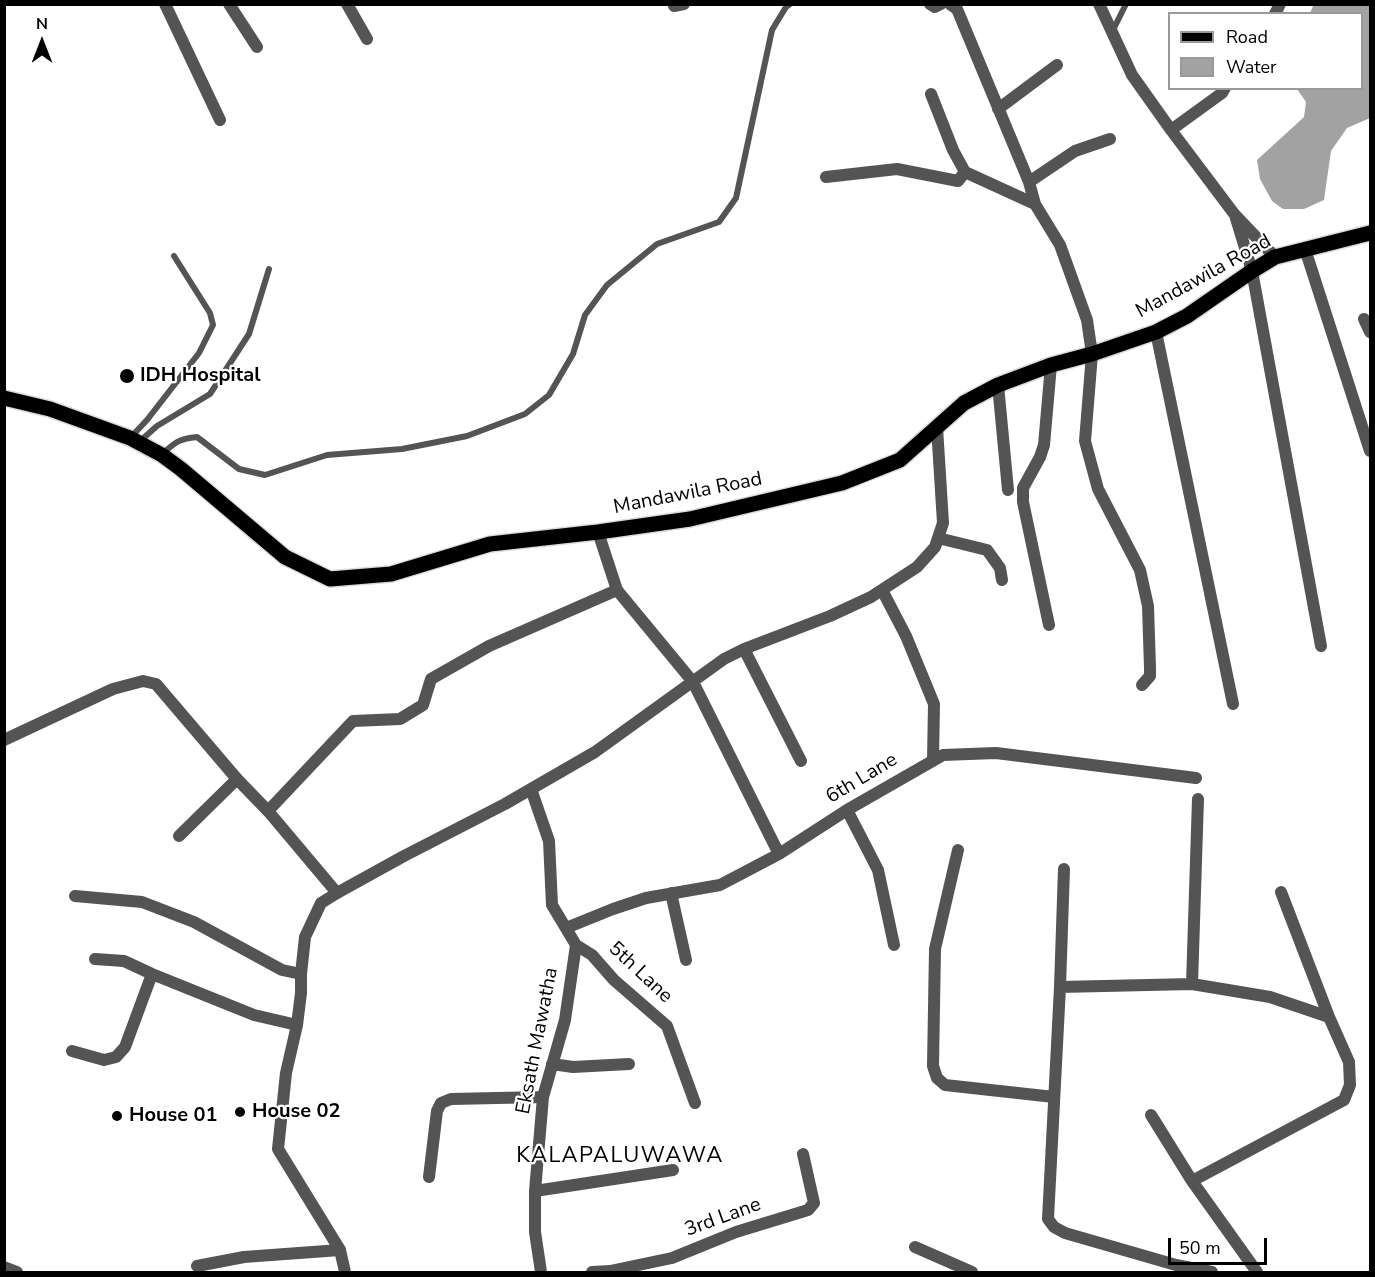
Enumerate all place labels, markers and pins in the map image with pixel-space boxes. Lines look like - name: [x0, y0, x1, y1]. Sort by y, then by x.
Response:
- place label: IDH Hospital: [140, 364, 261, 388]
- marker: IDH Hospital: [118, 367, 136, 385]
- place label: House 02: [252, 1100, 341, 1124]
- place label: House 01: [129, 1104, 218, 1128]
- marker: House 02: [233, 1105, 247, 1119]
- marker: House 01: [110, 1109, 124, 1123]

